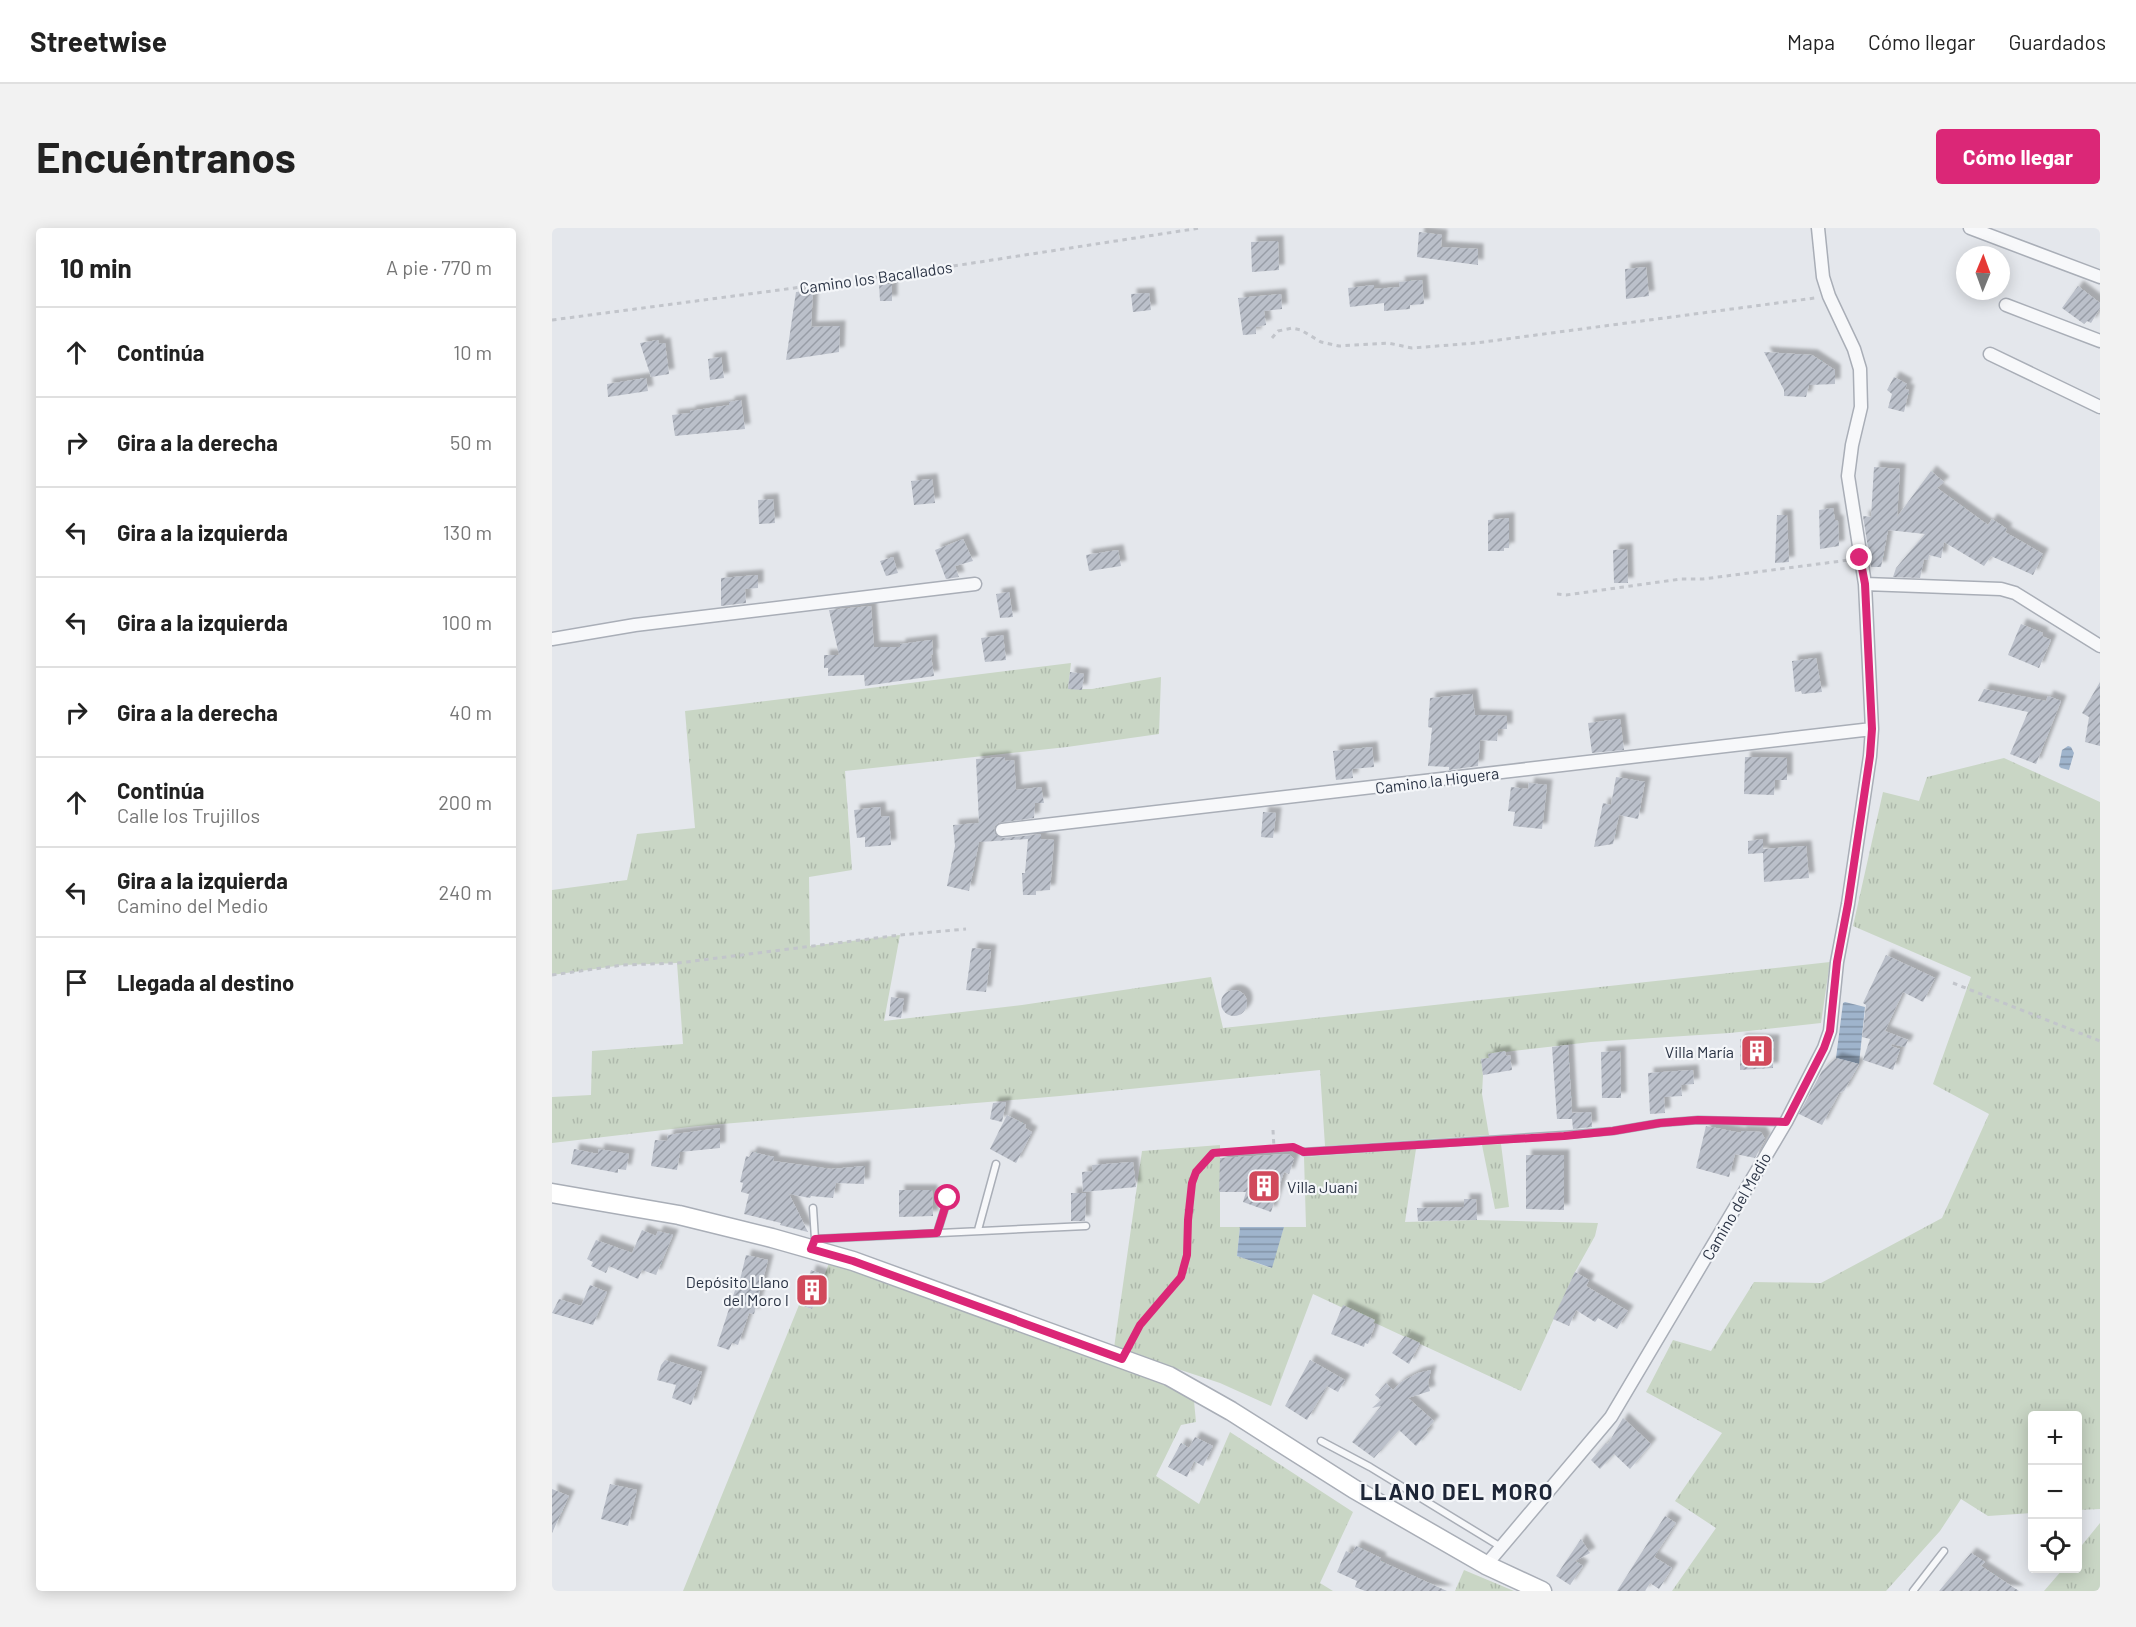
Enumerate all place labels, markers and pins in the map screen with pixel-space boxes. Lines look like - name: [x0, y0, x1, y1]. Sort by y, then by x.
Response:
- building icon: Villa María: [1739, 1033, 1775, 1069]
- place label: Villa María: [1665, 1042, 1734, 1061]
- building icon: Villa Juani: [1246, 1168, 1282, 1204]
- place label: Villa Juani: [1287, 1177, 1358, 1196]
- place label: Depósito Llano del Moro I: [686, 1272, 789, 1309]
- building icon: Depósito Llano del Moro I: [794, 1272, 830, 1308]

